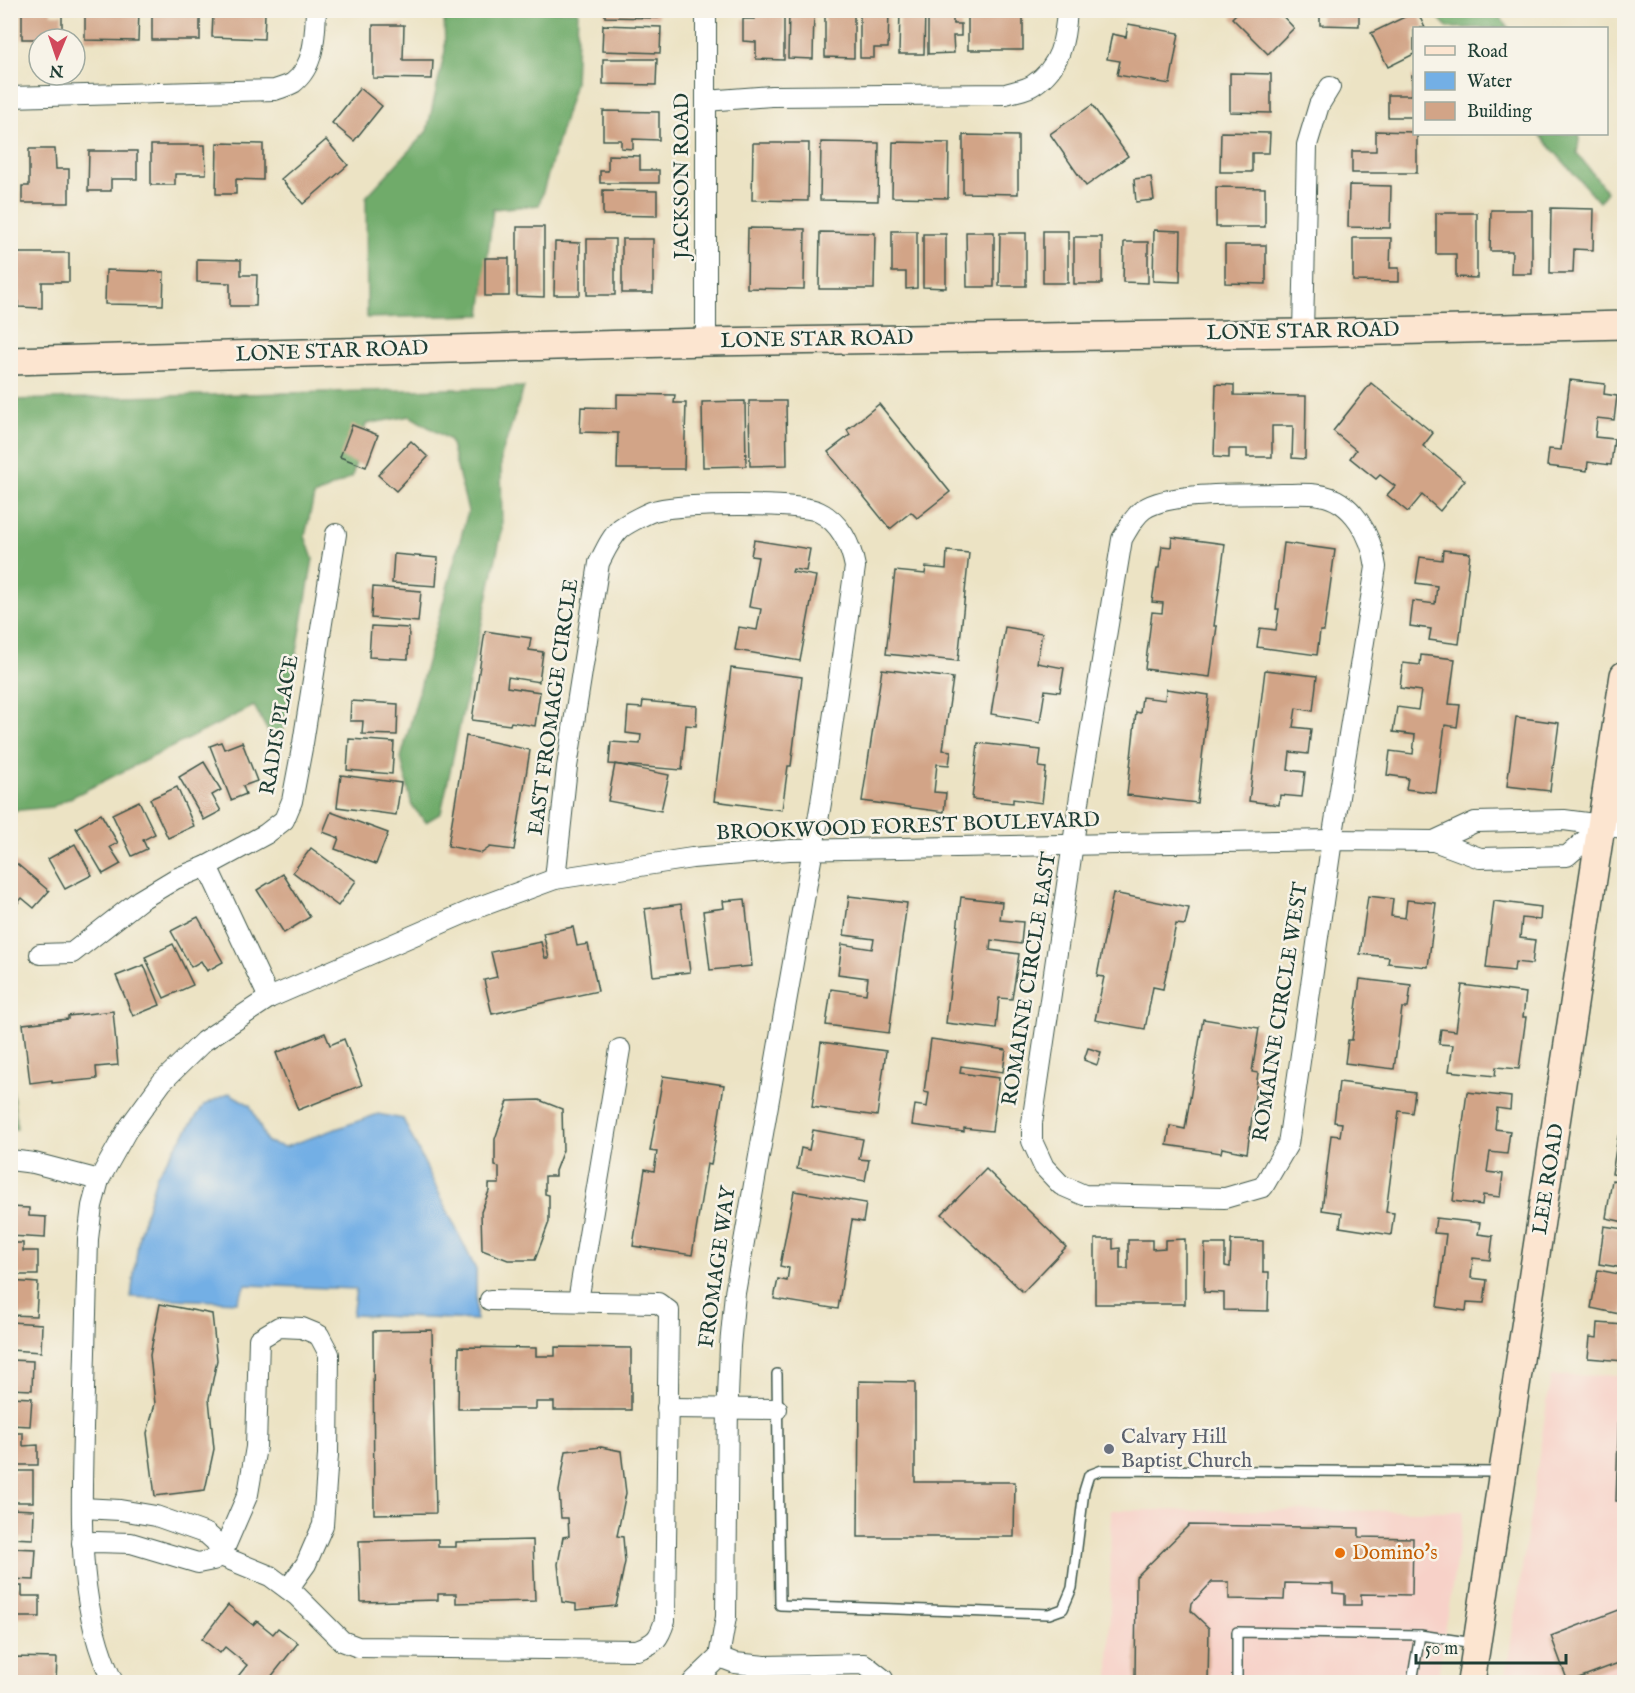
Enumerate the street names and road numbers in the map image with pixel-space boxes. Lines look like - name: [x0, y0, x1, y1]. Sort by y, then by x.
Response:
- street label: JACKSON ROAD: [669, 93, 696, 261]
- street label: LONE STAR ROAD: [1206, 317, 1400, 347]
- street label: LONE STAR ROAD: [720, 325, 914, 355]
- street label: LONE STAR ROAD: [235, 335, 429, 369]
- street label: EAST FROMAGE CIRCLE: [523, 577, 585, 837]
- street label: RADIS PLACE: [254, 653, 306, 797]
- street label: BROOKWOOD FOREST BOULEVARD: [716, 807, 1100, 847]
- street label: ROMAINE CIRCLE EAST: [997, 850, 1064, 1108]
- street label: ROMAINE CIRCLE WEST: [1247, 880, 1315, 1144]
- street label: LEE ROAD: [1527, 1122, 1571, 1236]
- street label: FROMAGE WAY: [693, 1183, 743, 1349]

